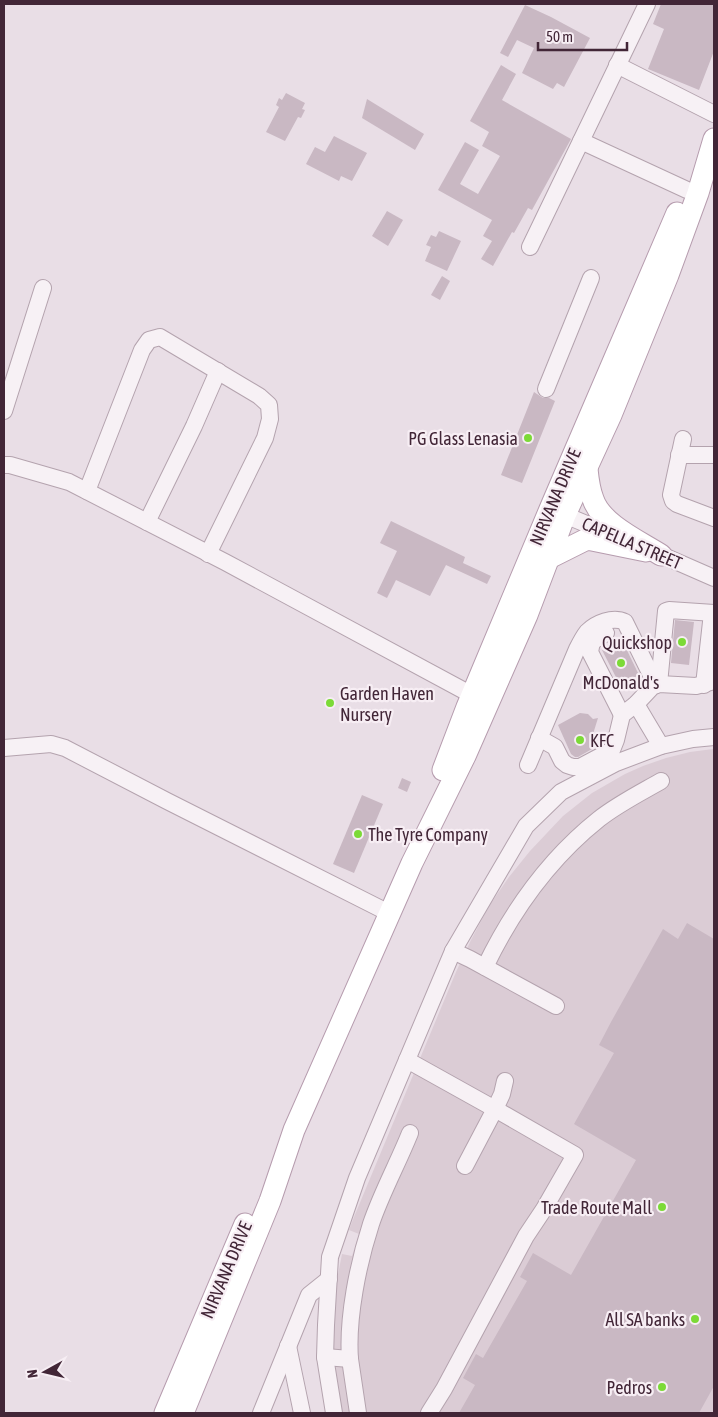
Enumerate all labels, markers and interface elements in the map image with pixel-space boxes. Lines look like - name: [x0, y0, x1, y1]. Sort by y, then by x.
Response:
- scale bar: [538, 20, 627, 52]
- text: 50 m: [546, 28, 573, 45]
- place label: PG Glass Lenasia: [408, 428, 518, 449]
- marker: PG Glass Lenasia: [522, 432, 534, 444]
- street label: NIRVANA DRIVE: [525, 445, 585, 549]
- street label: CAPELLA STREET: [579, 513, 685, 573]
- place label: Quickshop: [602, 632, 672, 653]
- marker: Quickshop: [676, 636, 688, 648]
- marker: McDonald's: [615, 657, 627, 669]
- place label: McDonald's: [583, 672, 659, 693]
- place label: Garden Haven Nursery: [340, 683, 434, 725]
- marker: Garden Haven Nursery: [324, 697, 336, 709]
- place label: KFC: [590, 730, 614, 751]
- marker: KFC: [574, 734, 586, 746]
- place label: The Tyre Company: [368, 824, 488, 845]
- marker: The Tyre Company: [352, 828, 364, 840]
- place label: Trade Route Mall: [541, 1197, 652, 1218]
- marker: Trade Route Mall: [656, 1201, 668, 1213]
- street label: NIRVANA DRIVE: [196, 1218, 256, 1322]
- place label: All SA banks: [605, 1309, 685, 1330]
- marker: All SA banks: [689, 1313, 701, 1325]
- north arrow: [20, 1347, 70, 1397]
- text: N: [24, 1369, 41, 1379]
- place label: Pedros: [607, 1377, 652, 1398]
- marker: Pedros: [656, 1381, 668, 1393]

